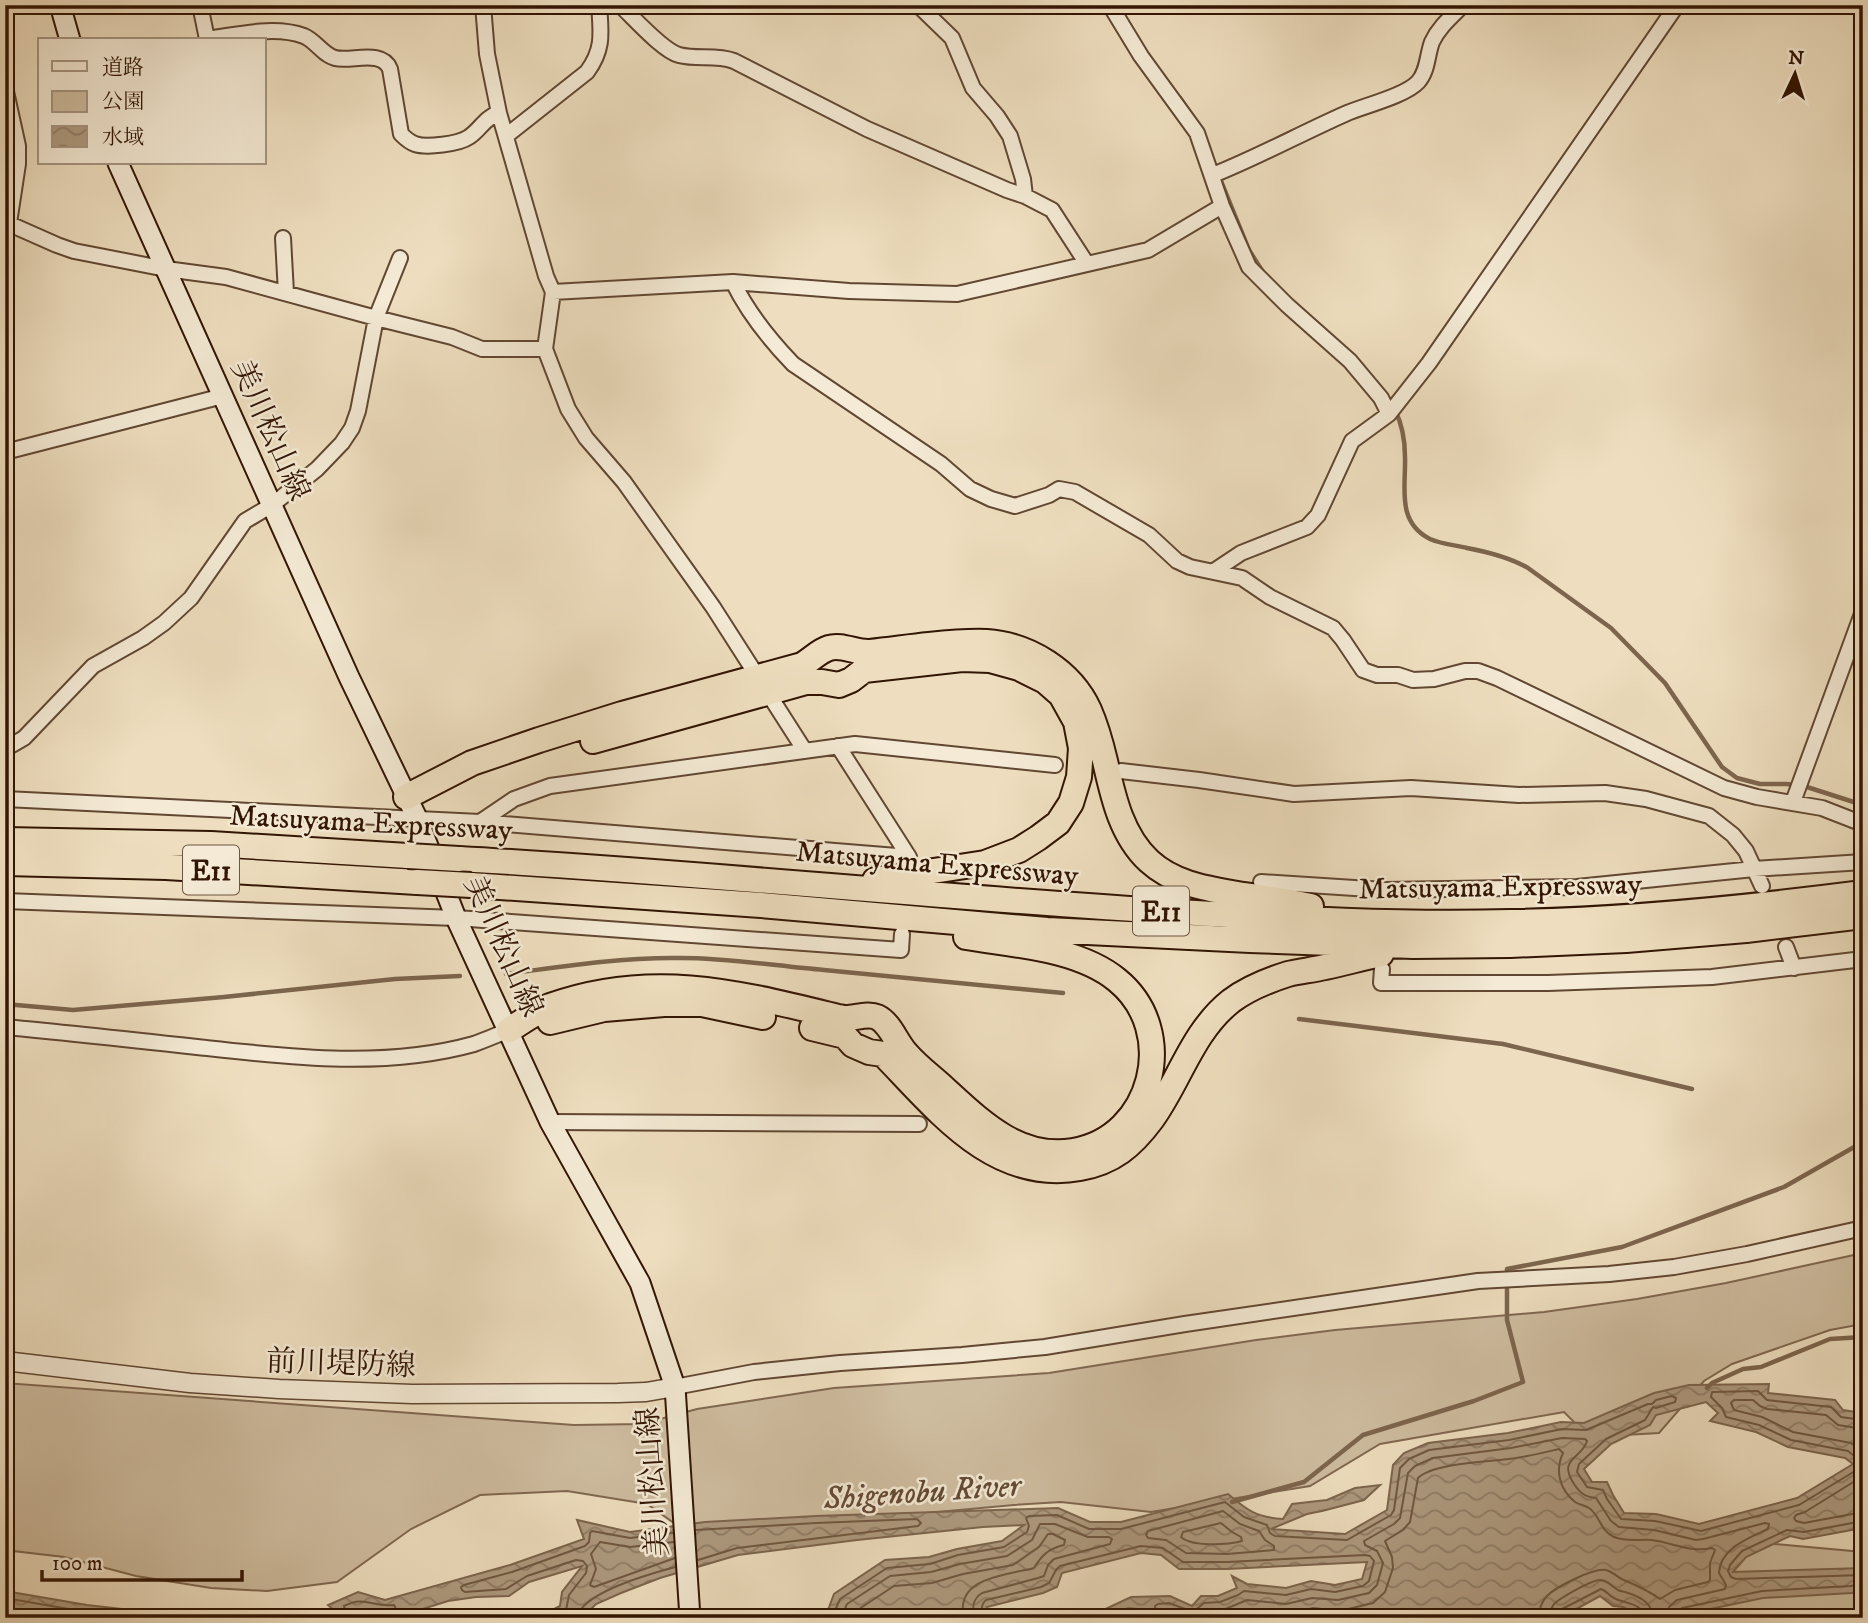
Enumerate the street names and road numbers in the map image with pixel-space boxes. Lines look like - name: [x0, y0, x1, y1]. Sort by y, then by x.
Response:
- street label: 美川松山線: [222, 355, 317, 507]
- street label: Matsuyama Expressway: [228, 798, 514, 849]
- street label: Matsuyama Expressway: [794, 834, 1080, 895]
- road number: E11: [183, 846, 239, 894]
- street label: Matsuyama Expressway: [1358, 867, 1643, 908]
- street label: 美川松山線: [455, 871, 550, 1023]
- road number: E11: [1133, 886, 1189, 936]
- street label: 前川堤防線: [265, 1343, 417, 1386]
- street label: 美川松山線: [630, 1406, 677, 1558]

